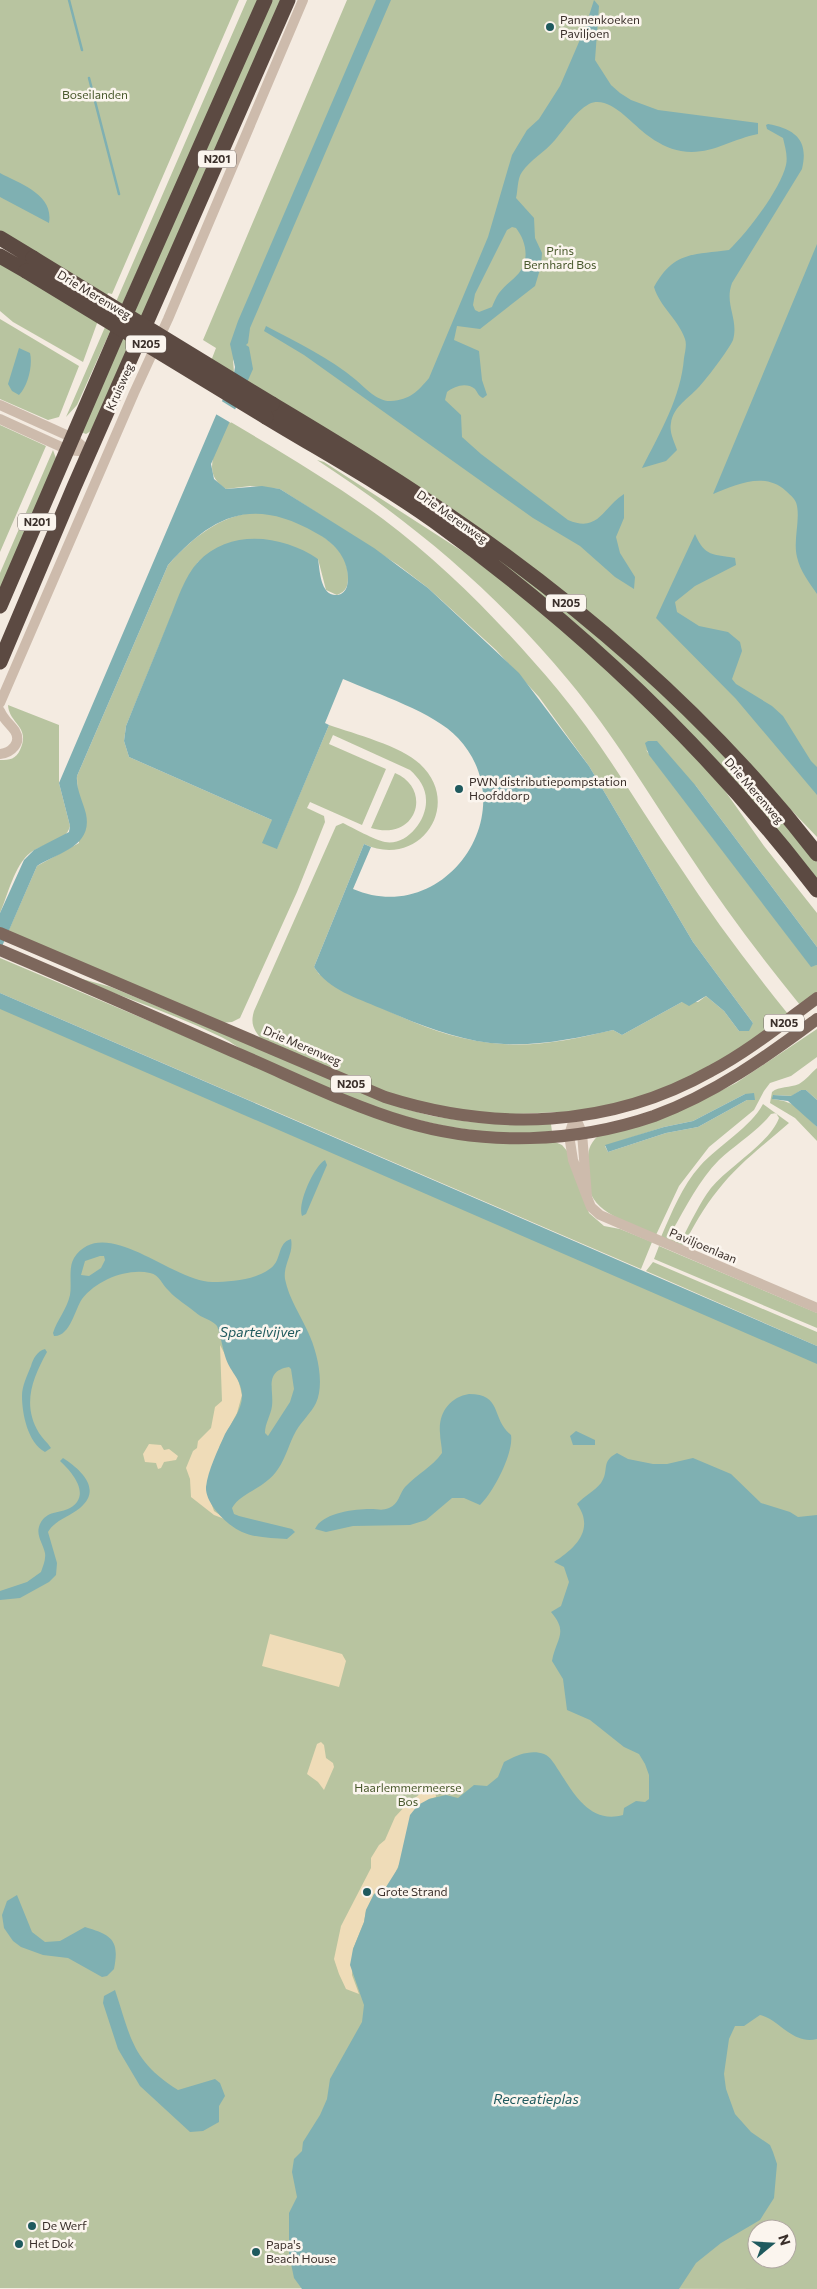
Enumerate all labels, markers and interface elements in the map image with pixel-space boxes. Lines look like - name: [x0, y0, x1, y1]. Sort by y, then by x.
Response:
- place label: Pannenkoeken Paviljoen: [560, 12, 640, 40]
- marker: Pannenkoeken Paviljoen: [544, 21, 556, 33]
- park label: Boseilanden: [62, 87, 128, 101]
- road number: N201: [198, 150, 236, 168]
- park label: Prins Bernhard Bos: [524, 243, 596, 271]
- street label: Drie Merenweg: [55, 267, 134, 322]
- road number: N205: [126, 336, 166, 352]
- street label: Kruisweg: [102, 360, 136, 412]
- street label: Drie Merenweg: [415, 487, 491, 546]
- road number: N201: [18, 514, 56, 530]
- road number: N205: [546, 594, 586, 612]
- street label: Drie Merenweg: [722, 754, 788, 827]
- place label: PWN distributiepompstation Hoofddorp: [469, 774, 627, 802]
- marker: PWN distributiepompstation Hoofddorp: [453, 783, 465, 795]
- road number: N205: [764, 1014, 804, 1032]
- street label: Drie Merenweg: [261, 1022, 344, 1068]
- road number: N205: [331, 1076, 371, 1092]
- street label: Paviljoenlaan: [668, 1225, 739, 1266]
- water label: Spartelvijver: [220, 1323, 301, 1340]
- park label: Haarlemmermeerse Bos: [354, 1780, 462, 1808]
- place label: Grote Strand: [377, 1884, 448, 1898]
- marker: Grote Strand: [361, 1886, 373, 1898]
- water label: Recreatieplas: [493, 2090, 579, 2107]
- place label: De Werf: [42, 2218, 87, 2232]
- north arrow: [747, 2219, 797, 2269]
- marker: De Werf: [26, 2220, 38, 2232]
- text: N: [775, 2232, 795, 2247]
- place label: Het Dok: [29, 2236, 74, 2250]
- place label: Papa's Beach House: [266, 2237, 336, 2265]
- marker: Het Dok: [13, 2238, 25, 2250]
- marker: Papa's Beach House: [250, 2246, 262, 2258]

